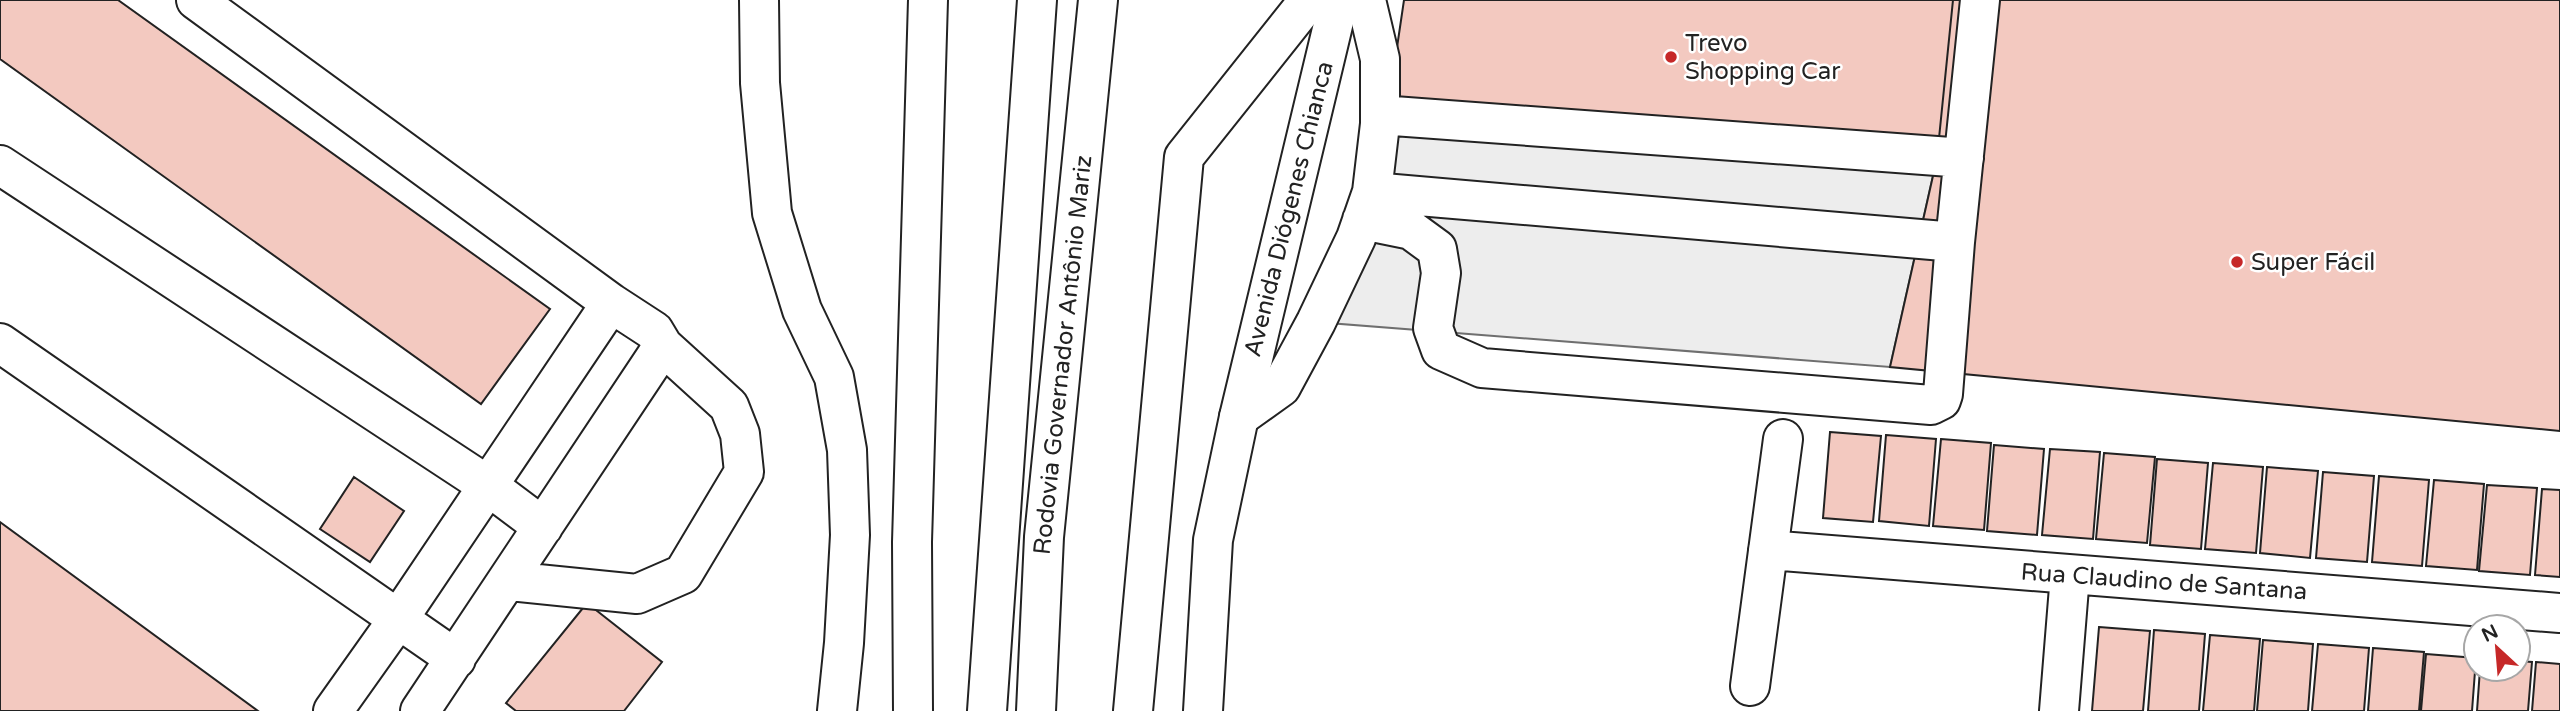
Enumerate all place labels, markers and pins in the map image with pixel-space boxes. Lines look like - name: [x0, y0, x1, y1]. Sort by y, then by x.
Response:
- place label: Trevo Shopping Car: [1685, 29, 1841, 86]
- marker: Trevo Shopping Car: [1663, 49, 1679, 65]
- place label: Super Fácil: [2251, 248, 2375, 277]
- marker: Super Fácil: [2229, 254, 2245, 270]

